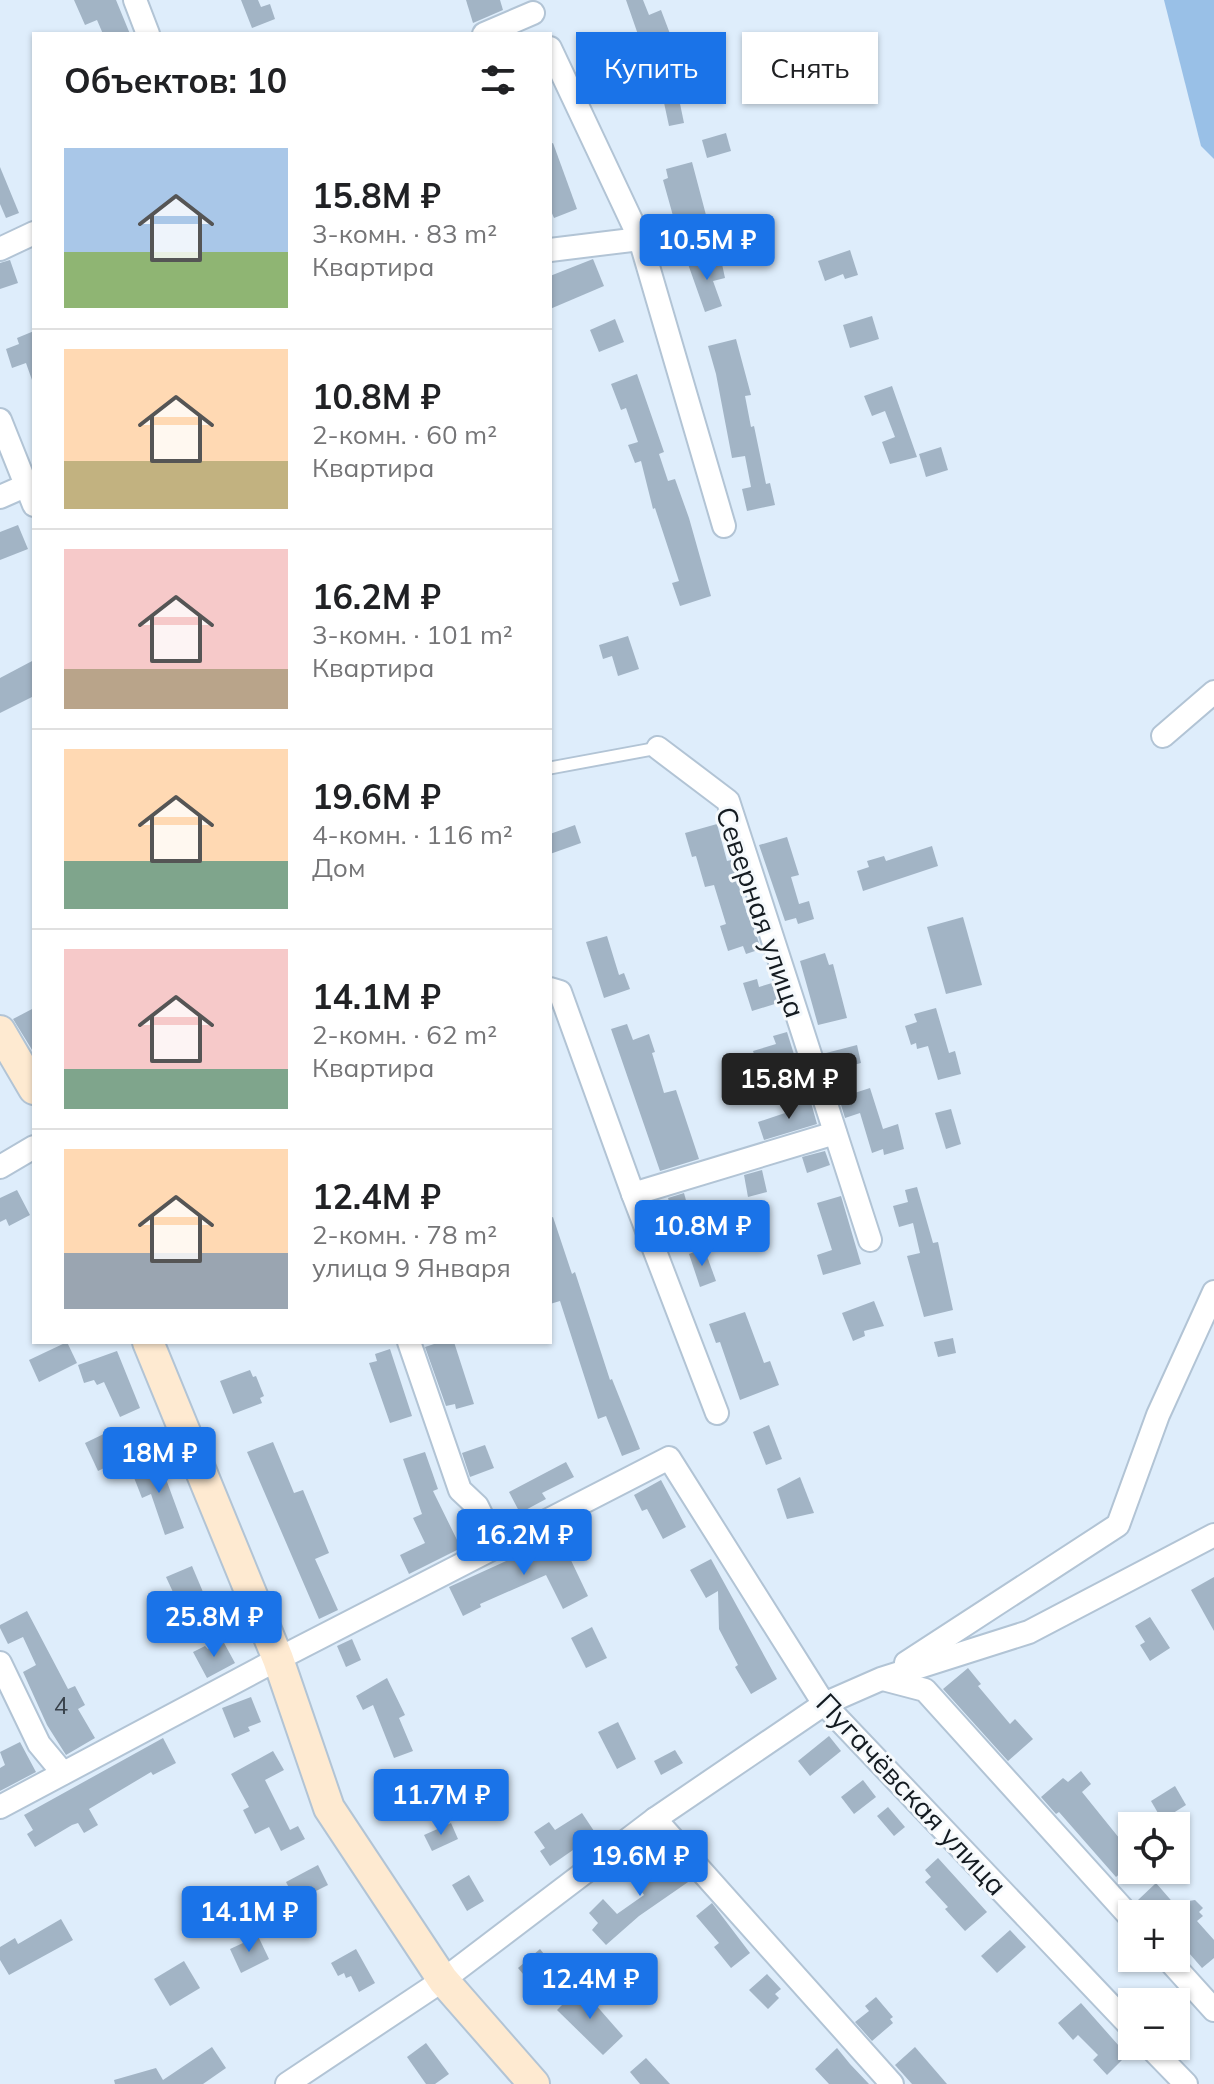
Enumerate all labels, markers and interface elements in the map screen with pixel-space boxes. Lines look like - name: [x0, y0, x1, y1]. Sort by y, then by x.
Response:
- chip: Купить: [576, 32, 726, 104]
- chip: Снять: [742, 32, 878, 104]
- icon: filters: [476, 58, 520, 102]
- text: Объектов: 10: [64, 59, 287, 102]
- text: 15.8M ₽: [312, 174, 441, 217]
- icon: home: [128, 180, 224, 276]
- pin: 10.5M ₽: [633, 214, 781, 282]
- text: 3-комн. · 83 m²: [312, 217, 497, 250]
- text: 10.5M ₽: [658, 223, 756, 256]
- text: Квартира: [312, 250, 434, 283]
- text: 10.8M ₽: [312, 375, 441, 418]
- icon: home: [128, 381, 224, 477]
- text: 2-комн. · 60 m²: [312, 418, 497, 451]
- text: Квартира: [312, 451, 434, 484]
- text: 16.2M ₽: [312, 575, 441, 618]
- icon: home: [128, 581, 224, 677]
- text: 3-комн. · 101 m²: [312, 618, 513, 651]
- text: Квартира: [312, 651, 434, 684]
- text: 19.6M ₽: [312, 775, 441, 818]
- icon: home: [128, 781, 224, 877]
- street label: Северная улица: [709, 802, 813, 1022]
- text: 4-комн. · 116 m²: [312, 818, 513, 851]
- text: Дом: [312, 851, 365, 884]
- text: 14.1M ₽: [312, 975, 441, 1018]
- icon: home: [128, 981, 224, 1077]
- text: 2-комн. · 62 m²: [312, 1018, 497, 1051]
- text: Квартира: [312, 1051, 434, 1084]
- pin: 15.8M ₽: [715, 1053, 863, 1121]
- text: 15.8M ₽: [740, 1062, 838, 1095]
- text: 12.4M ₽: [312, 1175, 441, 1218]
- icon: home: [128, 1181, 224, 1277]
- pin: 10.8M ₽: [628, 1200, 776, 1268]
- text: 10.8M ₽: [653, 1209, 751, 1242]
- text: 2-комн. · 78 m²: [312, 1218, 497, 1251]
- text: улица 9 Января: [312, 1251, 511, 1284]
- pin: 18M ₽: [103, 1427, 215, 1495]
- text: 18M ₽: [121, 1436, 197, 1469]
- pin: 16.2M ₽: [450, 1509, 598, 1577]
- text: 16.2M ₽: [475, 1518, 573, 1551]
- pin: 25.8M ₽: [140, 1591, 288, 1659]
- text: 25.8M ₽: [165, 1600, 263, 1633]
- street label: Пугачёвская улица: [809, 1686, 1015, 1902]
- house number: 4: [54, 1690, 68, 1720]
- pin: 11.7M ₽: [367, 1769, 515, 1837]
- text: 11.7M ₽: [392, 1778, 490, 1811]
- map controls: [1118, 1812, 1190, 2060]
- button: locate: [1118, 1812, 1190, 1884]
- pin: 19.6M ₽: [566, 1830, 714, 1898]
- text: 19.6M ₽: [591, 1839, 689, 1872]
- pin: 14.1M ₽: [175, 1886, 323, 1954]
- text: 14.1M ₽: [200, 1895, 298, 1928]
- button: +: [1118, 1900, 1190, 1972]
- pin: 12.4M ₽: [516, 1953, 664, 2021]
- text: 12.4M ₽: [541, 1962, 639, 1995]
- button: −: [1118, 1988, 1190, 2060]

